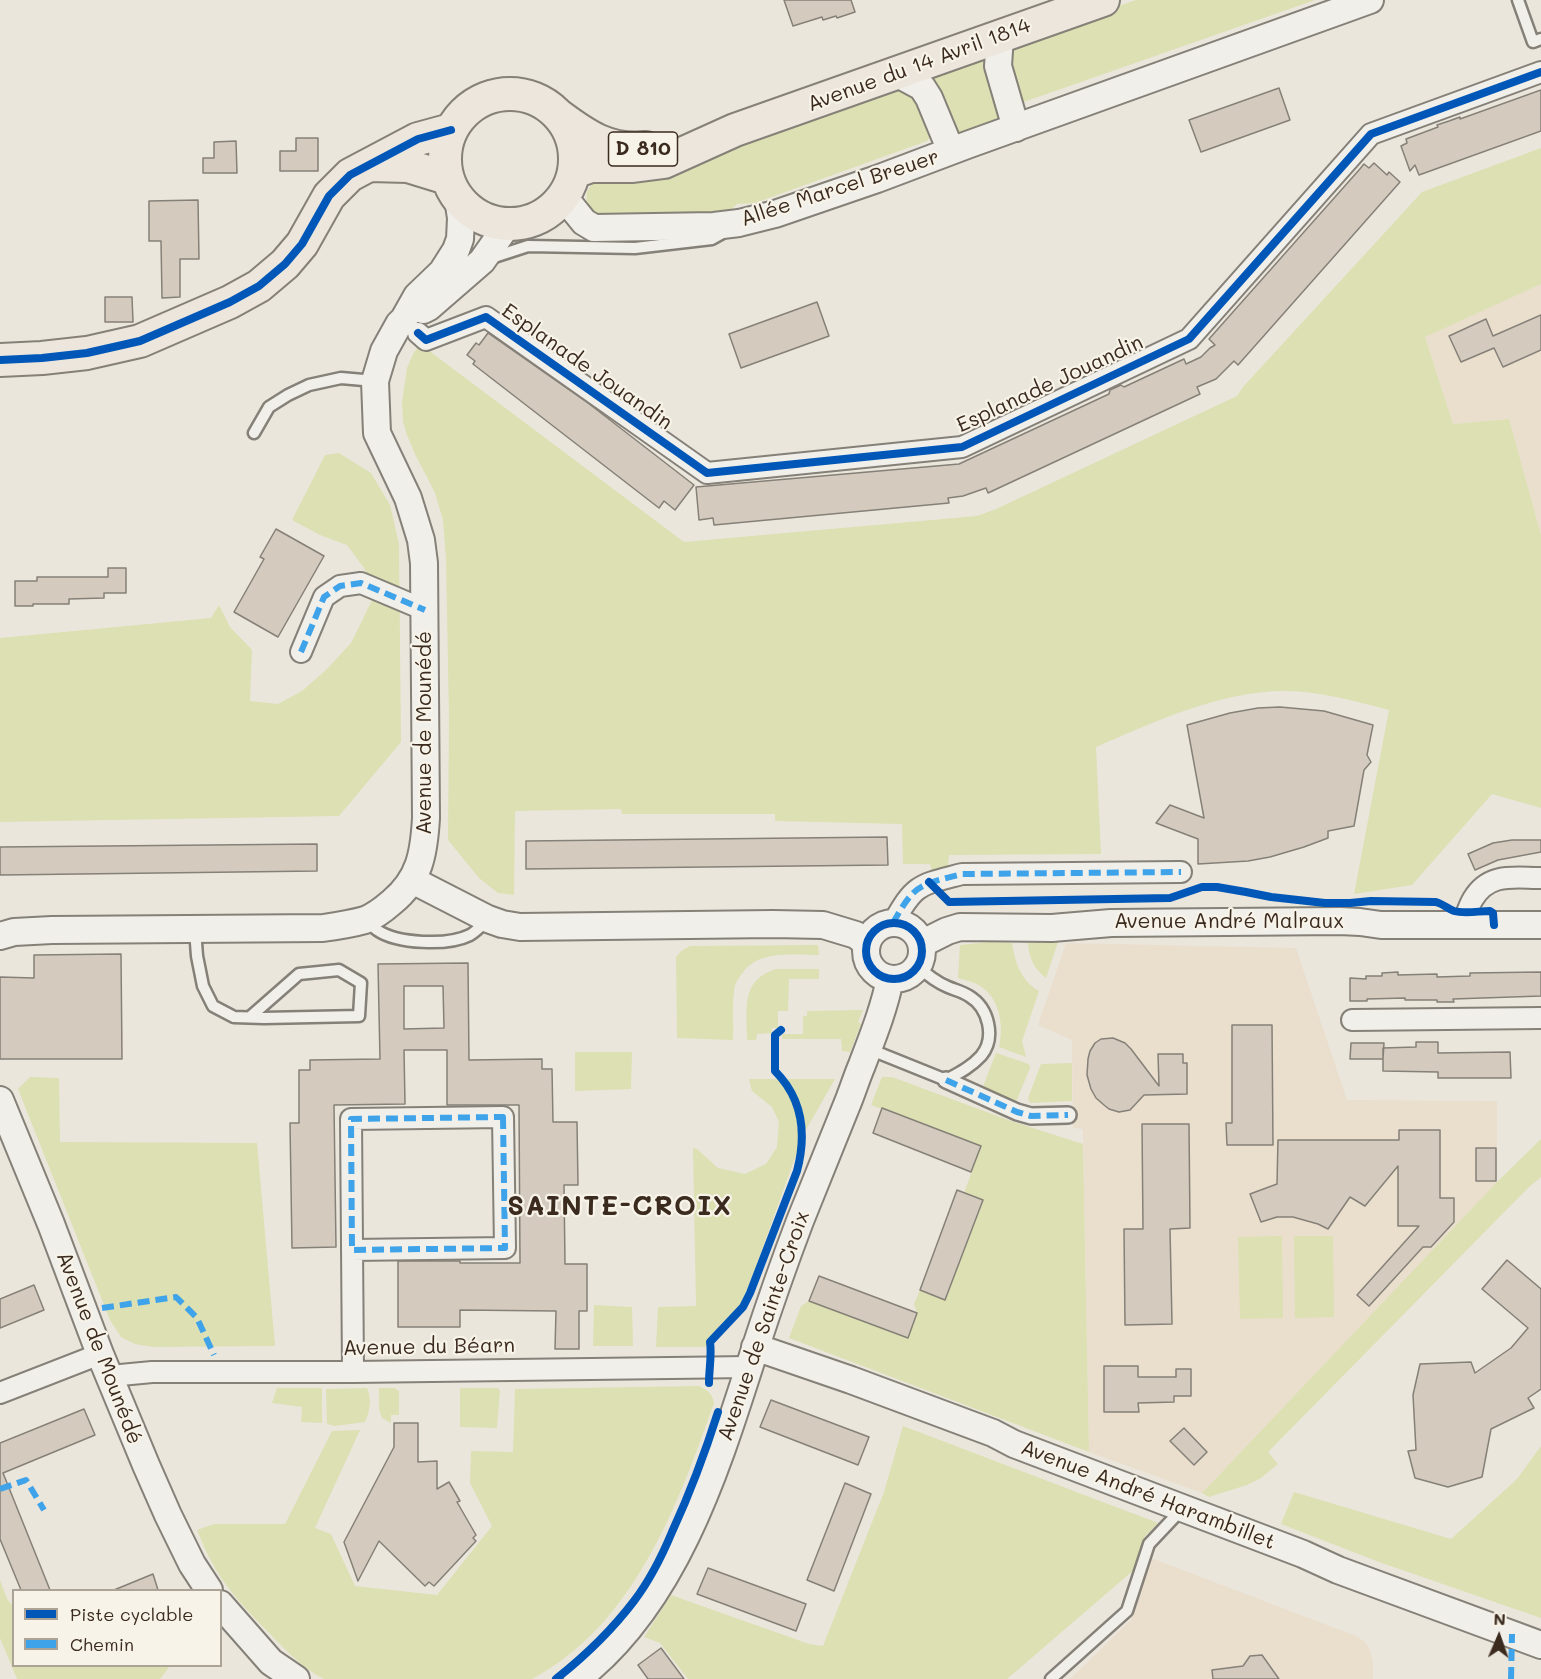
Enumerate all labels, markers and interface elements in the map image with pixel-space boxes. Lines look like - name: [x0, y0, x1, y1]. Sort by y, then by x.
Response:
- street label: Avenue du 14 Avril 1814: [804, 13, 1034, 117]
- road number: D 810: [608, 132, 678, 166]
- street label: Allée Marcel Breuer: [738, 144, 942, 232]
- street label: Esplanade Jouandin: [497, 299, 677, 435]
- street label: Esplanade Jouandin: [953, 330, 1147, 438]
- street label: Avenue de Mounédé: [412, 631, 438, 835]
- street label: Avenue André Malraux: [1114, 909, 1344, 935]
- district label: SAINTE-CROIX: [507, 1191, 733, 1223]
- street label: Avenue de Sainte-Croix: [713, 1208, 815, 1444]
- street label: Avenue de Mounédé: [51, 1248, 147, 1448]
- street label: Avenue du Béarn: [343, 1333, 515, 1361]
- street label: Avenue André Harambillet: [1017, 1435, 1279, 1555]
- legend: [12, 1589, 222, 1667]
- text: Piste cyclable: [70, 1602, 194, 1626]
- north arrow: [1469, 1607, 1529, 1667]
- text: N: [1493, 1608, 1506, 1629]
- text: Chemin: [70, 1632, 134, 1656]

